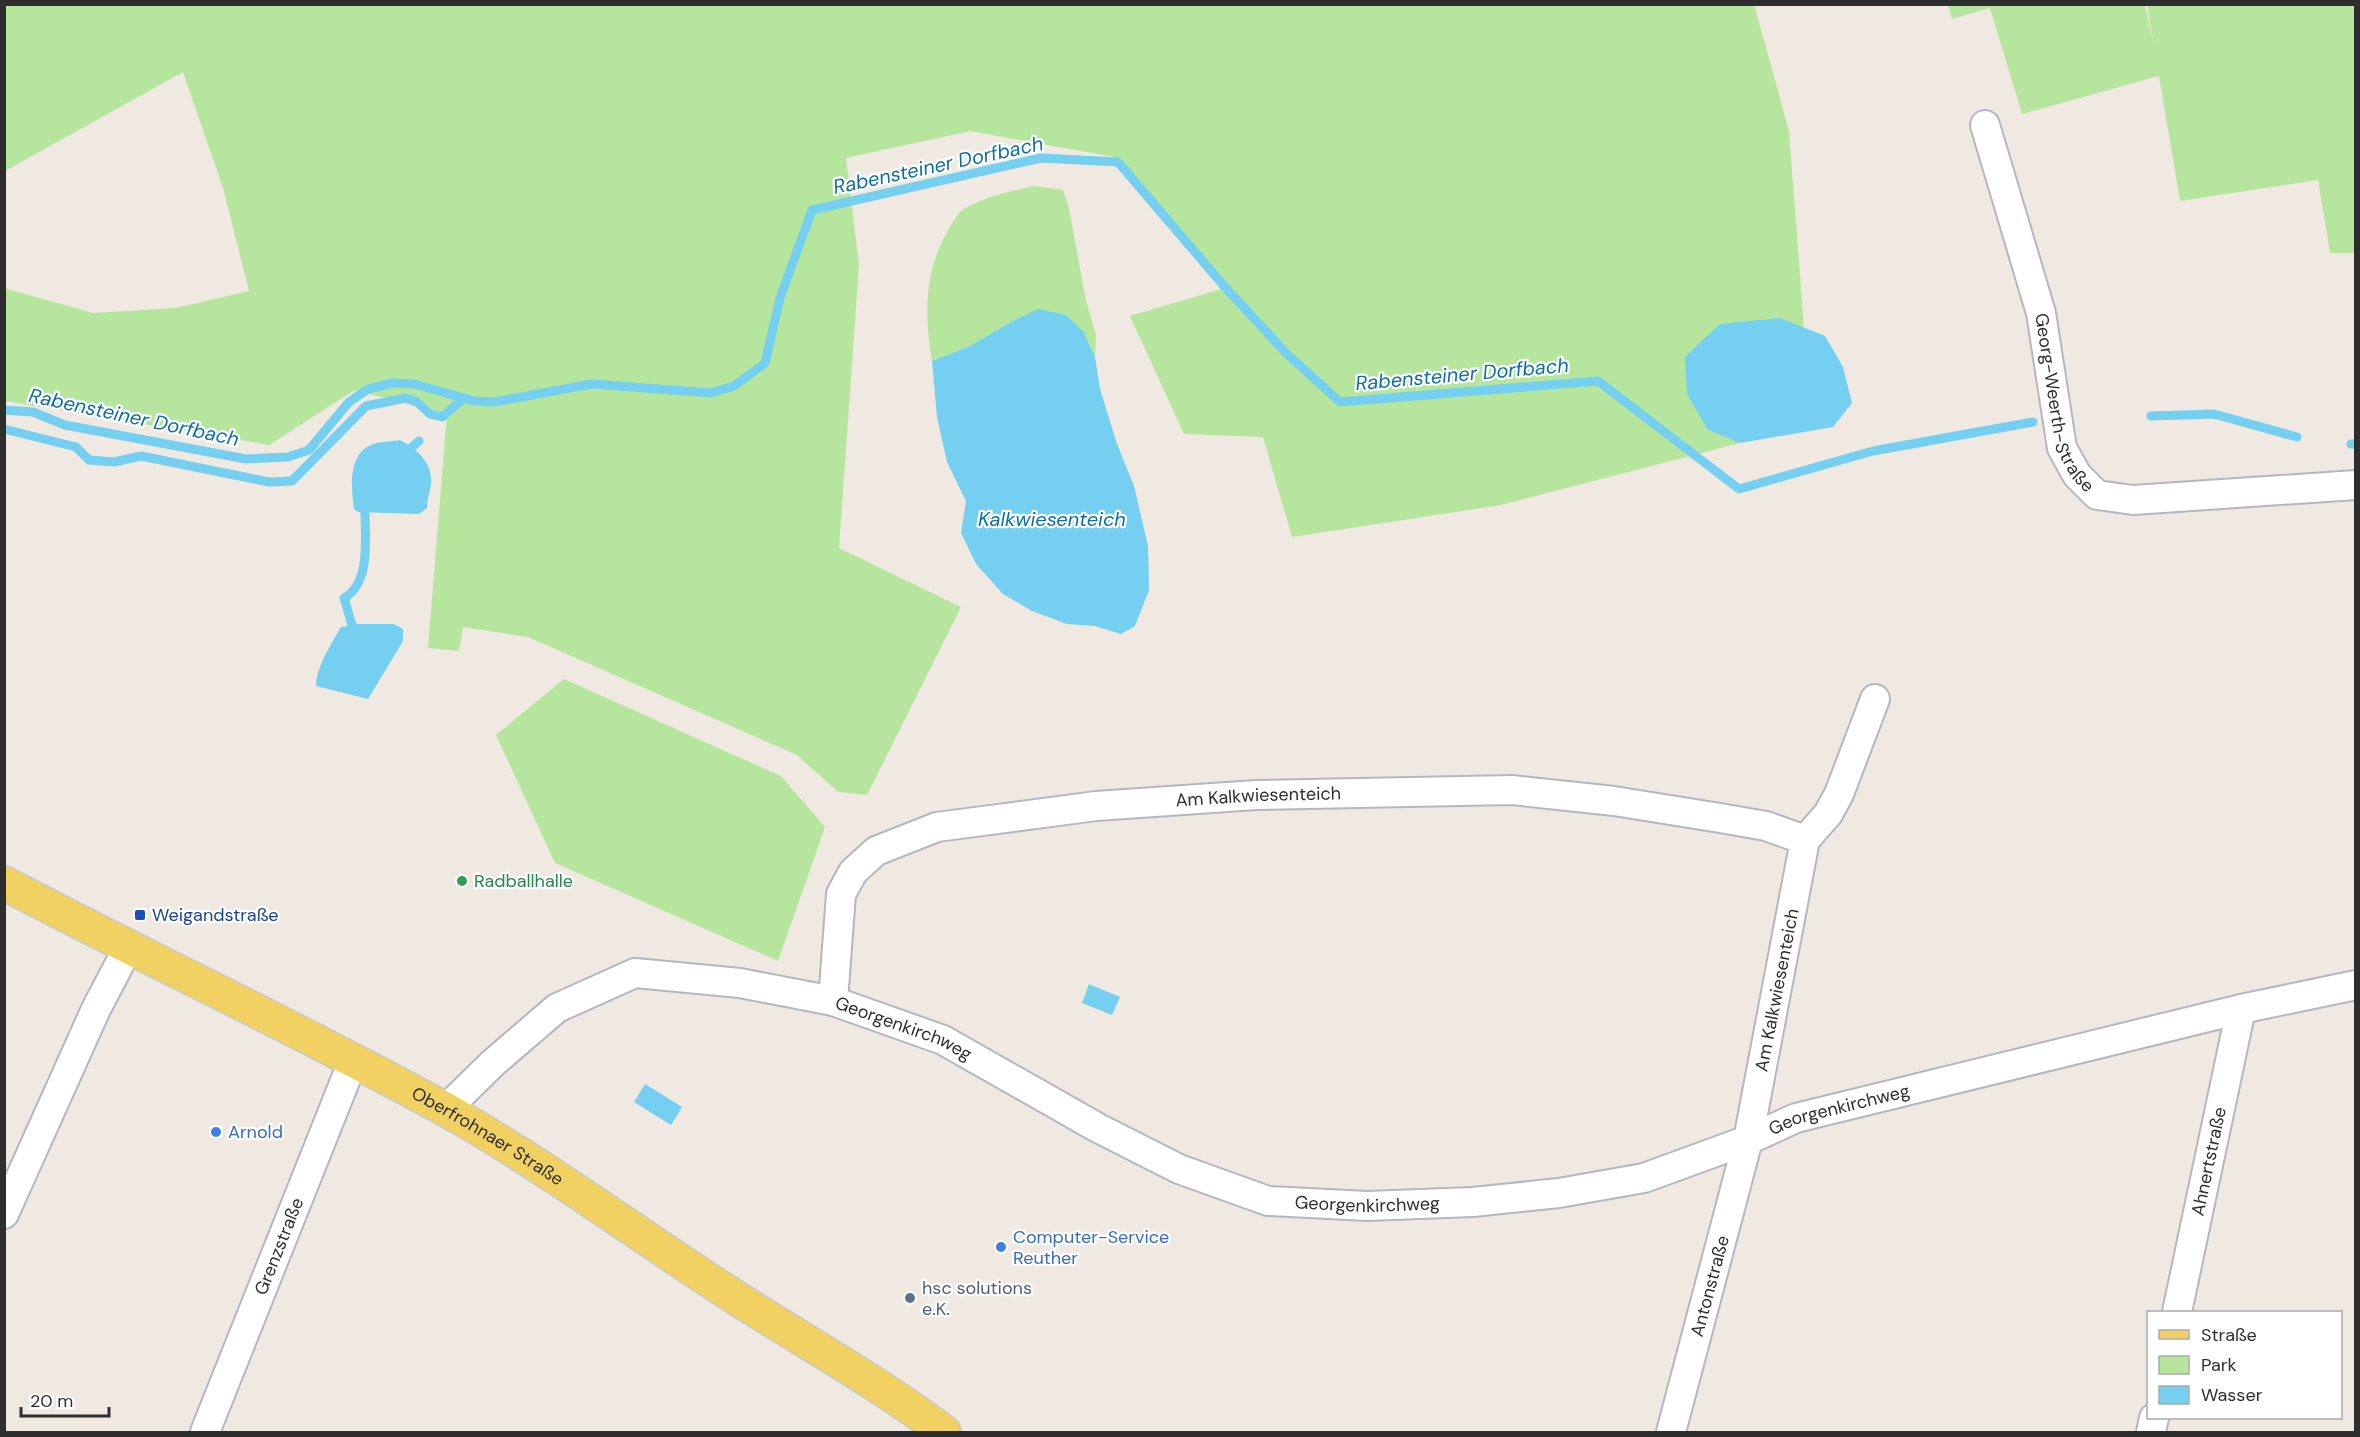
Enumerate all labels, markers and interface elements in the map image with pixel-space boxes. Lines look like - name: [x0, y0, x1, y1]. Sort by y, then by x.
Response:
- water label: Rabensteiner Dorfbach: [831, 130, 1045, 200]
- street label: Georg-Weerth-Straße: [2029, 312, 2099, 497]
- water label: Rabensteiner Dorfbach: [1354, 352, 1570, 396]
- water label: Rabensteiner Dorfbach: [27, 382, 241, 452]
- water label: Kalkwiesenteich: [978, 506, 1126, 532]
- street label: Am Kalkwiesenteich: [1175, 781, 1341, 813]
- place label: Radballhalle: [474, 869, 573, 893]
- marker: Radballhalle: [455, 874, 469, 888]
- place label: Weigandstraße: [152, 903, 279, 927]
- street label: Am Kalkwiesenteich: [1749, 906, 1805, 1074]
- marker: Weigandstraße: [133, 908, 147, 922]
- street label: Georgenkirchweg: [832, 991, 976, 1066]
- street label: Georgenkirchweg: [1765, 1079, 1912, 1141]
- street label: Oberfrohnaer Straße: [407, 1081, 568, 1191]
- street label: Ahnertstraße: [2186, 1105, 2232, 1218]
- place label: Arnold: [228, 1120, 283, 1144]
- marker: Arnold: [209, 1125, 223, 1139]
- street label: Georgenkirchweg: [1294, 1190, 1440, 1218]
- street label: Grenzstraße: [249, 1194, 309, 1298]
- place label: Computer-Service Reuther: [1013, 1225, 1169, 1270]
- street label: Antonstraße: [1685, 1233, 1735, 1339]
- marker: Computer-Service Reuther: [994, 1240, 1008, 1254]
- place label: hsc solutions e.K.: [922, 1276, 1032, 1321]
- marker: hsc solutions e.K.: [903, 1291, 917, 1305]
- legend: [2147, 1311, 2342, 1419]
- text: Straße: [2201, 1323, 2257, 1347]
- text: Park: [2201, 1353, 2237, 1377]
- scale bar: [21, 1380, 110, 1418]
- text: Wasser: [2201, 1383, 2263, 1407]
- text: 20 m: [30, 1389, 73, 1413]

